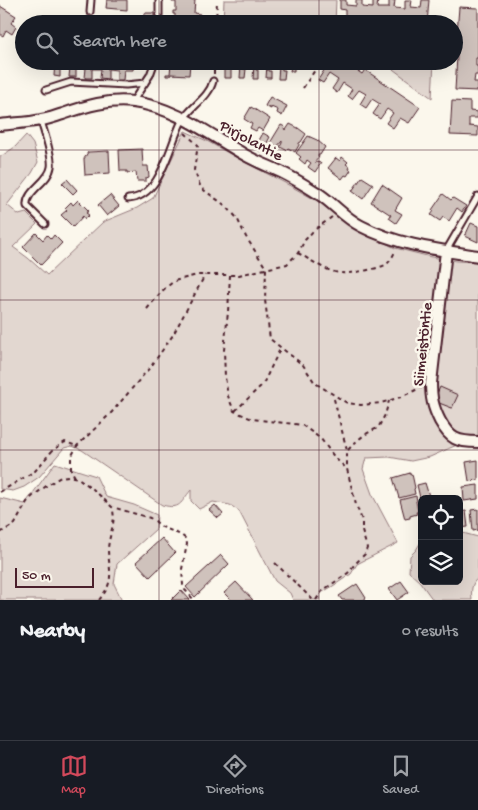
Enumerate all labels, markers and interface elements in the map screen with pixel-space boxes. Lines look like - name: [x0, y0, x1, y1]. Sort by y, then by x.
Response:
- search box: [15, 15, 463, 70]
- icon: search: [33, 29, 61, 57]
- text: Search here: [73, 31, 167, 54]
- street label: Pirjolantie: [214, 117, 286, 167]
- street label: Siimeistöntie: [411, 301, 438, 387]
- map controls: [418, 495, 463, 585]
- button: locate: [418, 495, 463, 540]
- button: layers: [418, 540, 463, 585]
- scale bar: [15, 565, 94, 588]
- text: 50 m: [22, 568, 51, 585]
- text: Nearby: [20, 620, 85, 645]
- text: 0 results: [402, 623, 458, 642]
- tab: Map: [60, 752, 88, 799]
- tab: Directions: [207, 752, 264, 799]
- tab: Saved: [383, 752, 418, 799]

